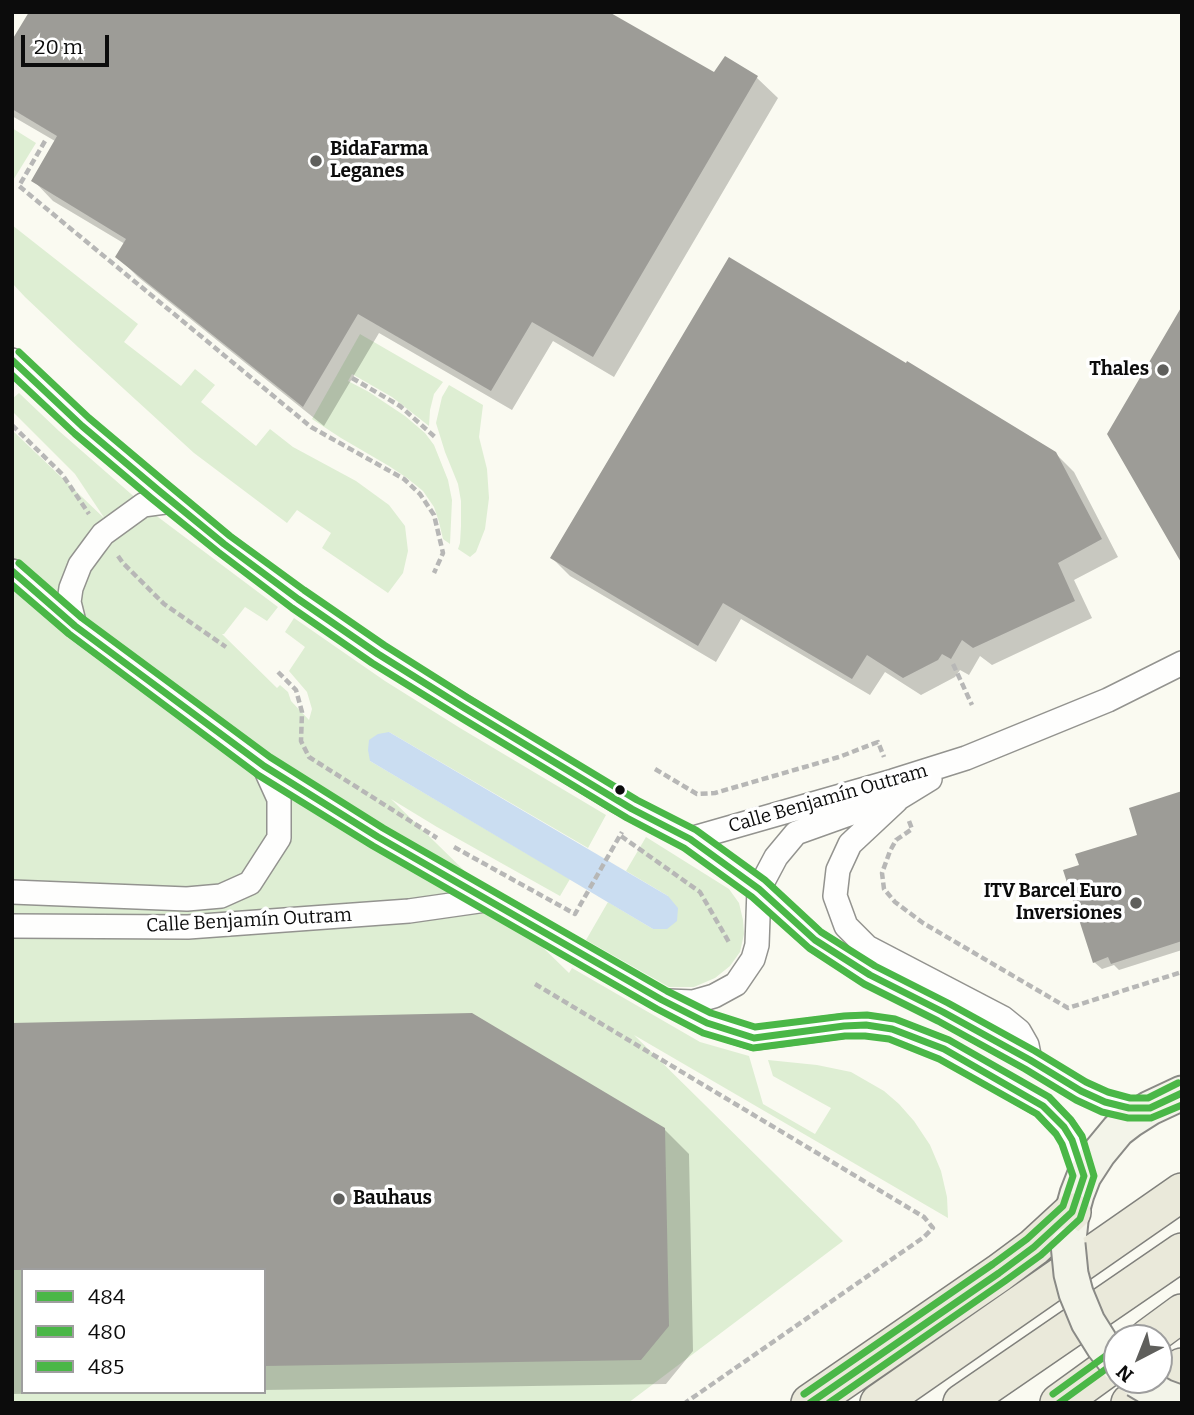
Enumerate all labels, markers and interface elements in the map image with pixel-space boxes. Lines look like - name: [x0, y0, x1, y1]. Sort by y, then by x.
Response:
- scale bar: [24, 21, 112, 65]
- text: 20 m: [34, 34, 83, 60]
- place label: BidaFarma Leganes: [330, 139, 428, 183]
- marker: BidaFarma Leganes: [308, 153, 324, 169]
- place label: Thales: [1089, 359, 1149, 381]
- marker: Thales: [1155, 362, 1171, 378]
- street label: Calle Benjamín Outram: [726, 760, 930, 838]
- unlabelled marker: [613, 783, 627, 797]
- place label: ITV Barcel Euro Inversiones: [984, 881, 1122, 925]
- marker: ITV Barcel Euro Inversiones: [1128, 895, 1144, 911]
- street label: Calle Benjamín Outram: [146, 904, 352, 938]
- place label: Bauhaus: [353, 1188, 432, 1210]
- marker: Bauhaus: [331, 1191, 347, 1207]
- legend: [21, 1268, 266, 1394]
- text: 484: [88, 1284, 125, 1310]
- text: 480: [88, 1319, 126, 1345]
- north arrow: [1103, 1324, 1173, 1394]
- text: 485: [88, 1354, 124, 1380]
- text: N: [1112, 1360, 1138, 1387]

